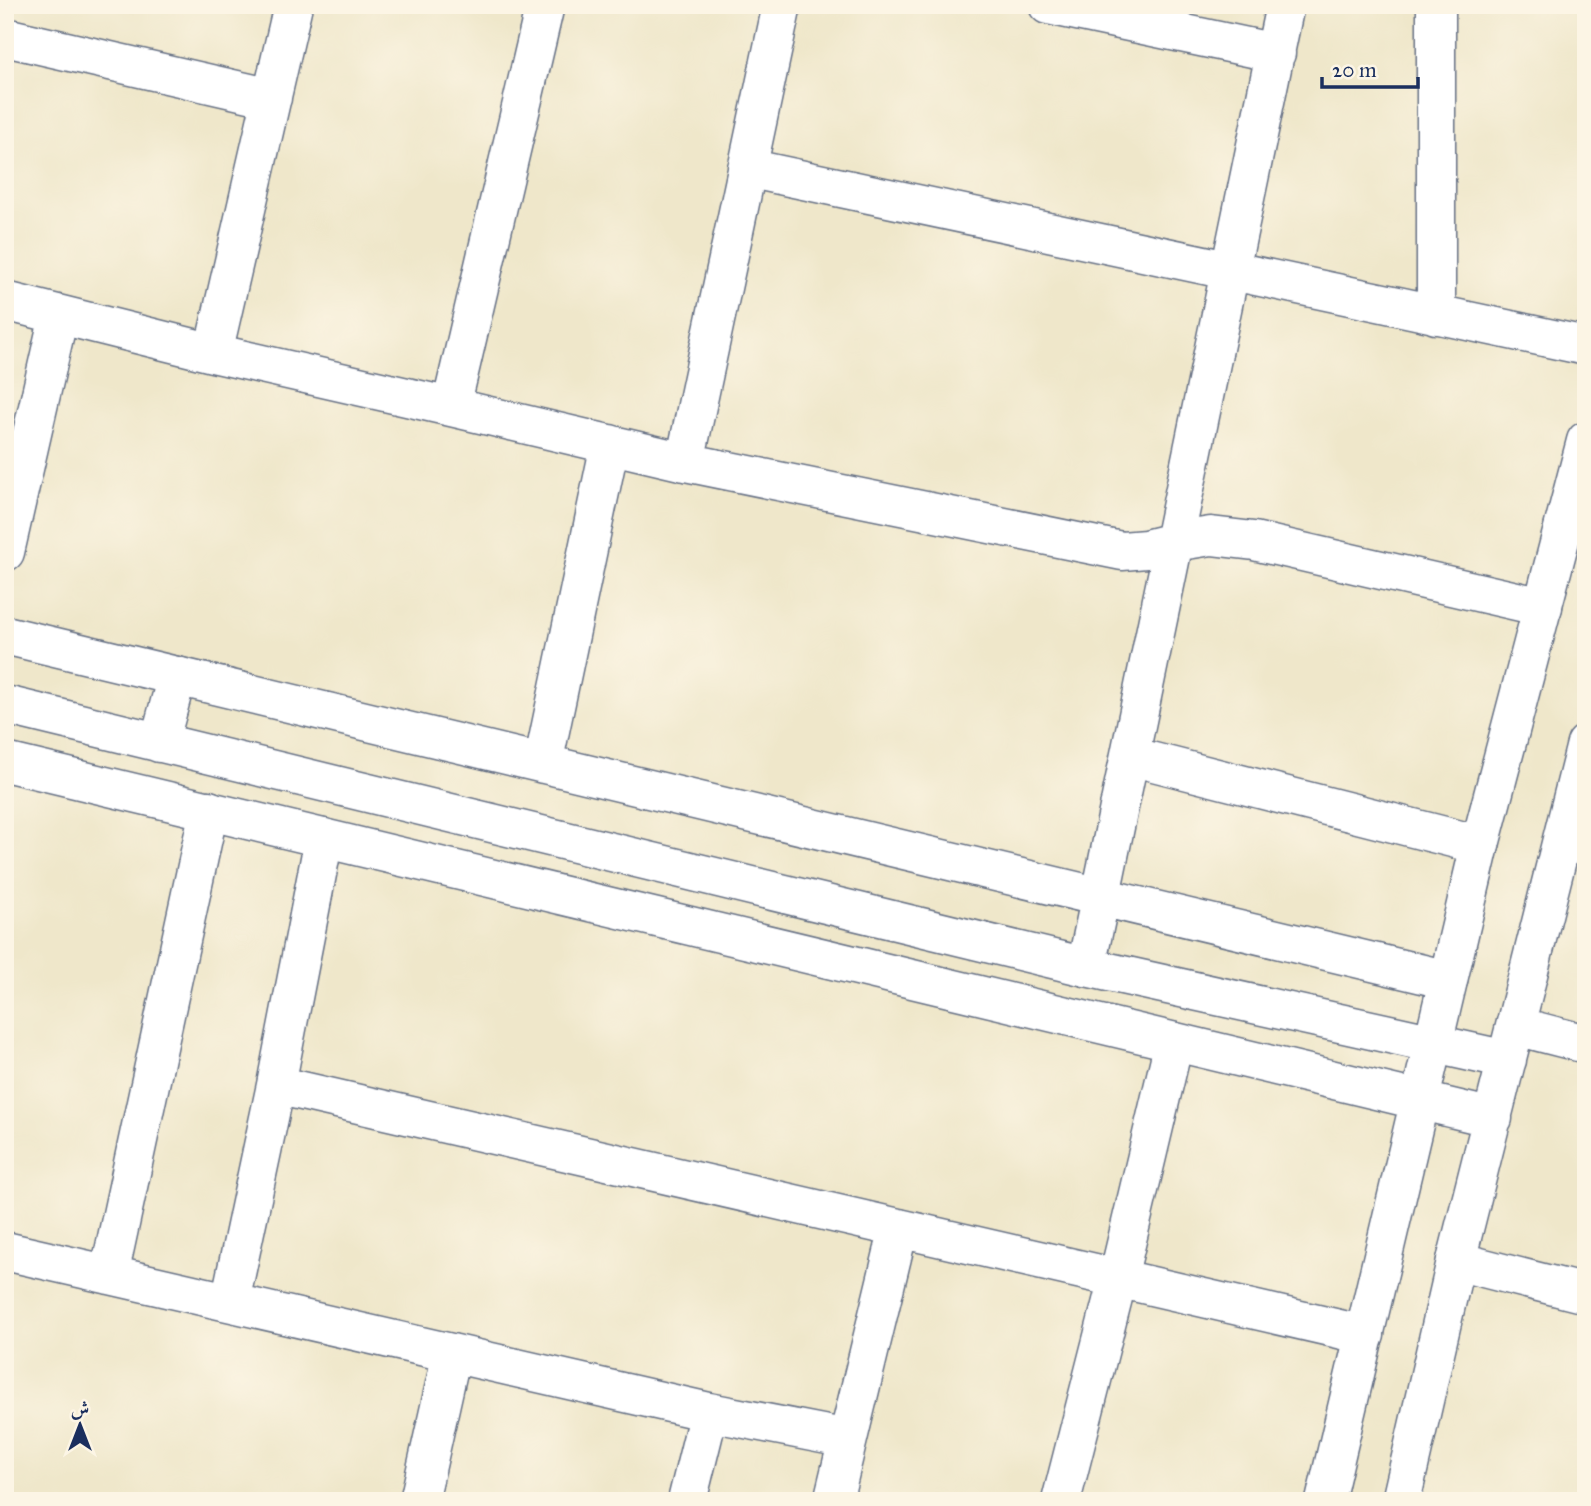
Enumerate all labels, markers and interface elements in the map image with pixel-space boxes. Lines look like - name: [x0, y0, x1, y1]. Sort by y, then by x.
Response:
- scale bar: [1322, 46, 1418, 90]
- text: 20 m: [1332, 57, 1377, 83]
- north arrow: [46, 1390, 116, 1460]
- text: ش: [71, 1397, 89, 1420]

